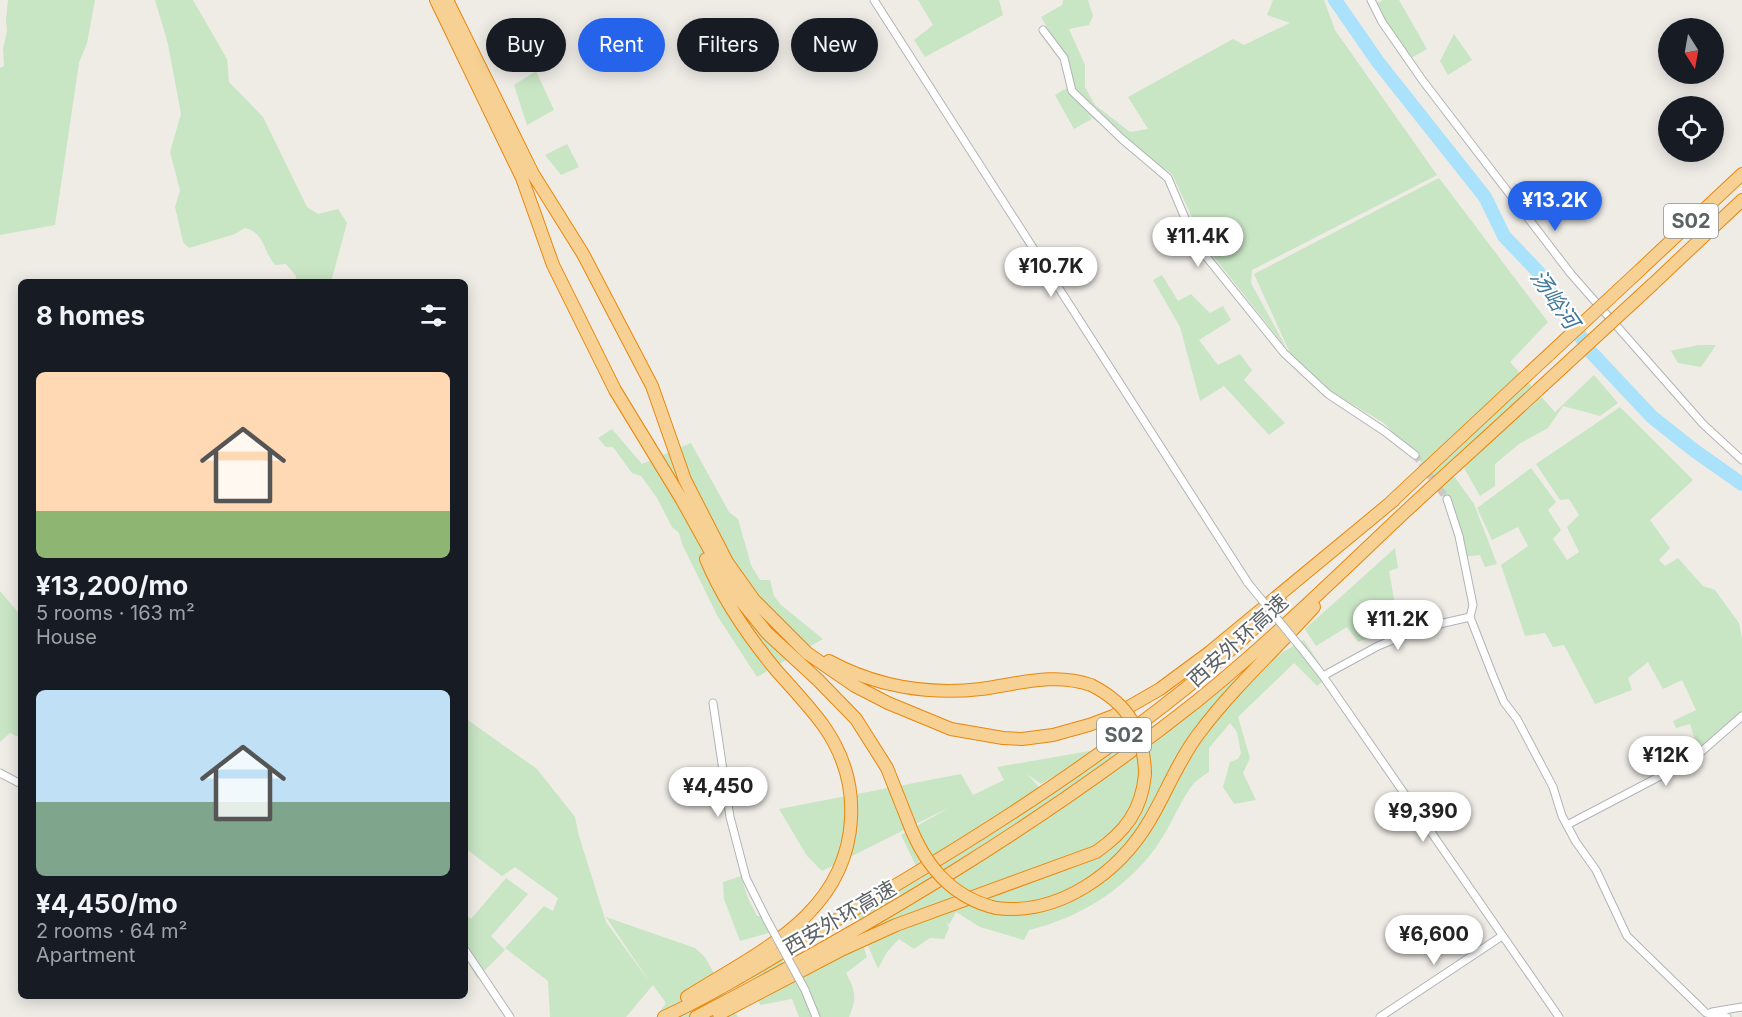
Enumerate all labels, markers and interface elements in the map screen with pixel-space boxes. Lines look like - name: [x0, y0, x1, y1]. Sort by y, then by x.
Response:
- chip: Buy: [486, 18, 566, 72]
- chip: Rent: [578, 18, 665, 72]
- chip: Filters: [677, 18, 779, 72]
- chip: New: [791, 18, 878, 72]
- north arrow: [1658, 18, 1724, 84]
- map controls: [1658, 18, 1724, 162]
- button: locate: [1658, 96, 1724, 162]
- pin: ¥13.2K: [1506, 181, 1604, 232]
- text: ¥13.2K: [1522, 188, 1588, 212]
- road number: S02: [1664, 204, 1718, 238]
- pin: ¥11.4K: [1149, 217, 1247, 268]
- text: ¥11.4K: [1166, 224, 1230, 248]
- pin: ¥10.7K: [1002, 247, 1100, 298]
- text: ¥10.7K: [1018, 254, 1084, 278]
- water label: 汤峪河: [1525, 265, 1587, 337]
- icon: filters: [417, 299, 450, 332]
- text: 8 homes: [36, 300, 145, 331]
- icon: home: [189, 411, 297, 519]
- text: ¥13,200/mo: [36, 570, 188, 601]
- street label: 西安外环高速: [1182, 589, 1293, 692]
- pin: ¥11.2K: [1349, 600, 1447, 651]
- text: 5 rooms · 163 m²: [36, 601, 195, 625]
- text: ¥11.2K: [1367, 607, 1429, 631]
- text: House: [36, 625, 97, 649]
- road number: S02: [1097, 718, 1151, 752]
- icon: home: [189, 729, 297, 837]
- pin: ¥12K: [1630, 736, 1702, 787]
- text: ¥12K: [1642, 743, 1690, 767]
- pin: ¥4,450: [669, 767, 767, 818]
- text: ¥4,450: [683, 774, 753, 798]
- pin: ¥9,390: [1374, 792, 1472, 843]
- text: ¥9,390: [1388, 799, 1458, 823]
- street label: 西安外环高速: [779, 875, 901, 960]
- text: ¥4,450/mo: [36, 888, 178, 919]
- pin: ¥6,600: [1385, 915, 1483, 966]
- text: 2 rooms · 64 m²: [36, 919, 187, 943]
- text: ¥6,600: [1399, 922, 1469, 946]
- text: Apartment: [36, 943, 135, 967]

